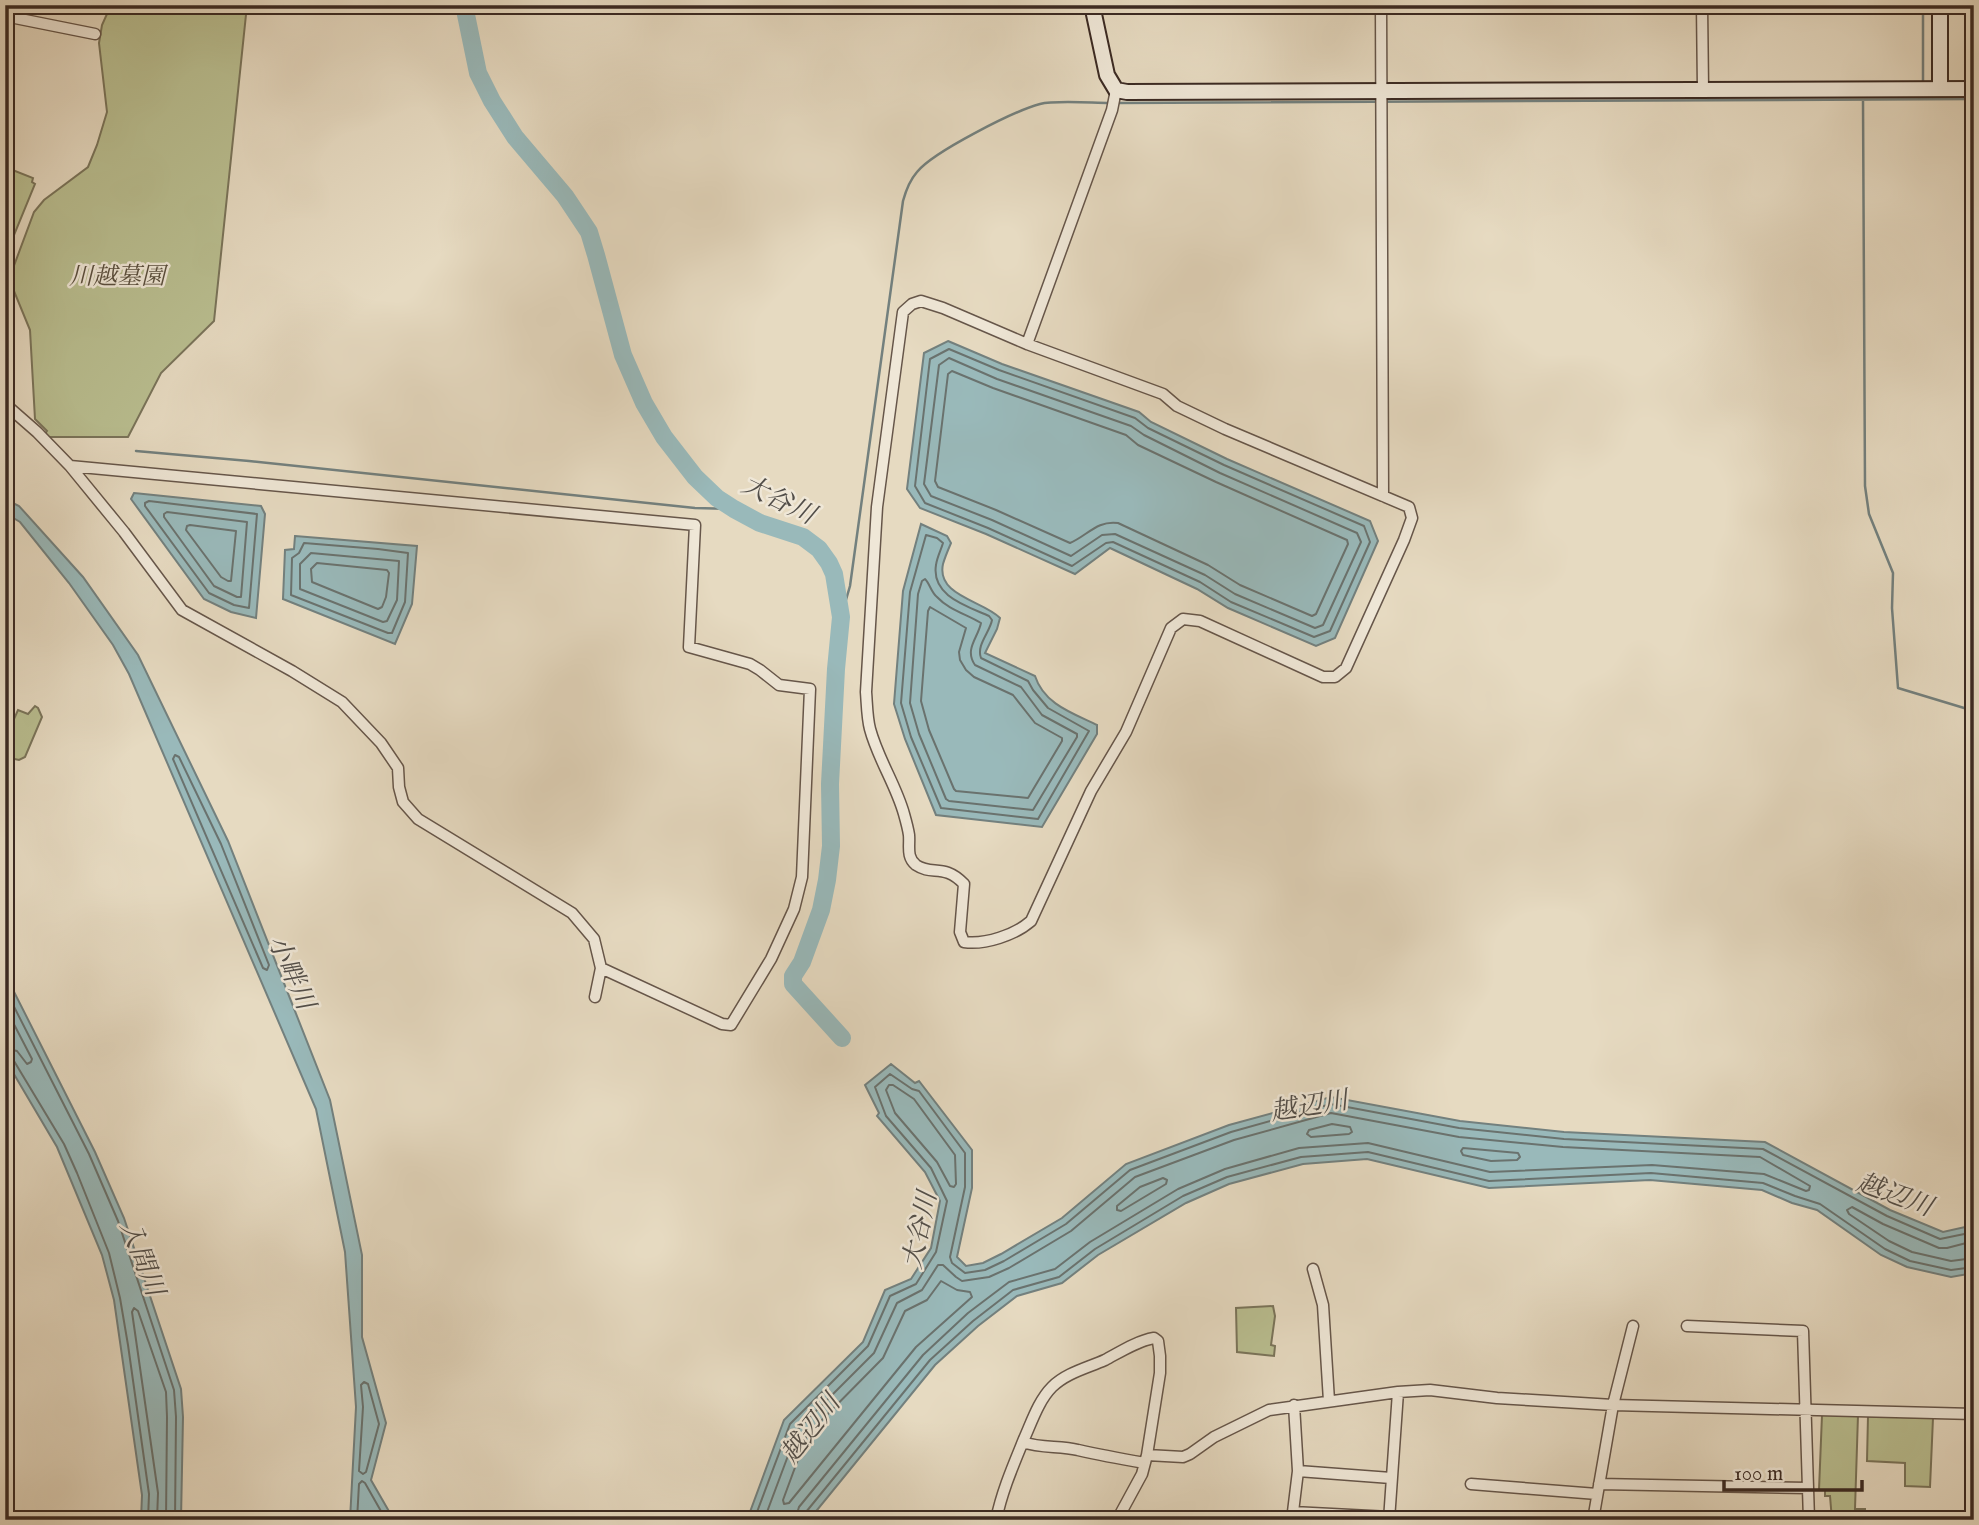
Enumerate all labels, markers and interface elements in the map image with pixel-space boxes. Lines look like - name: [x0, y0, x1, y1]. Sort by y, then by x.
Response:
- park label: 川越墓園: [69, 262, 169, 293]
- water label: 大谷川: [736, 468, 823, 534]
- water label: 小畔川: [260, 930, 323, 1018]
- water label: 越辺川: [1268, 1084, 1353, 1129]
- water label: 越辺川: [1852, 1167, 1940, 1225]
- water label: 大谷川: [896, 1186, 945, 1272]
- water label: 入間川: [112, 1216, 172, 1304]
- water label: 越辺川: [774, 1386, 850, 1470]
- scale bar: [1724, 1448, 1862, 1492]
- text: 100 m: [1734, 1461, 1783, 1488]

